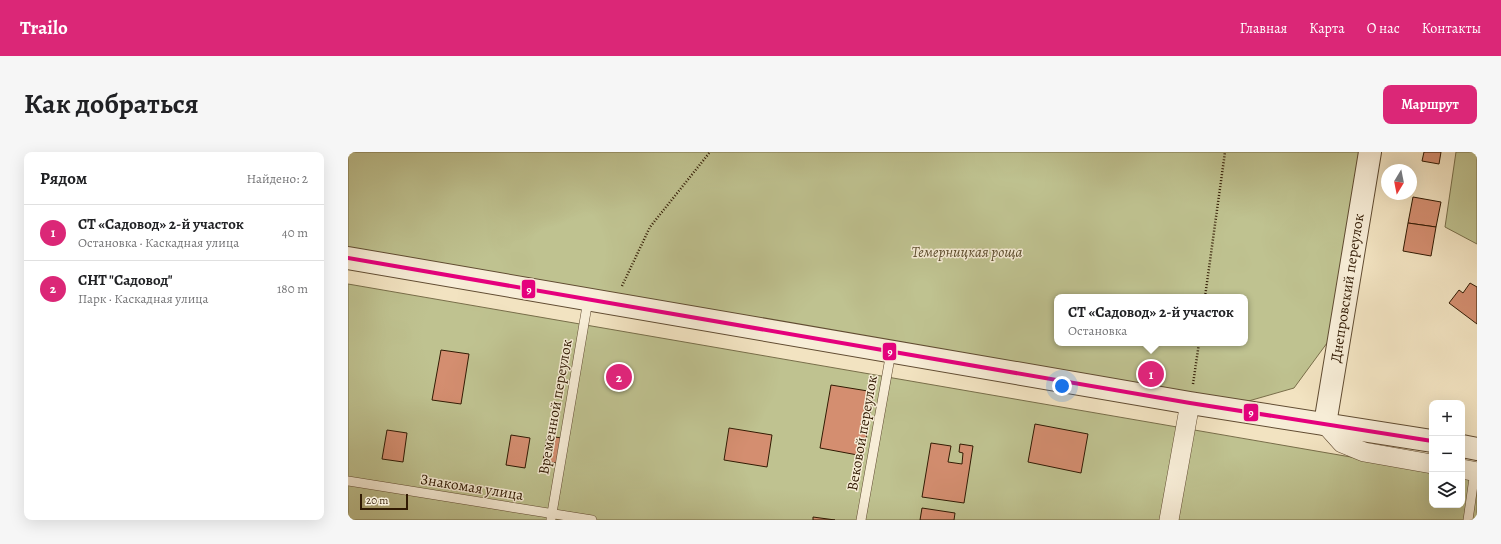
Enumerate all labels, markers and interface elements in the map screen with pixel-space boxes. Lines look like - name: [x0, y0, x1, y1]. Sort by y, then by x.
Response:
- text: Trailo: [20, 15, 68, 41]
- text: Главная: [1240, 19, 1287, 38]
- text: Карта: [1309, 19, 1345, 38]
- text: О нас: [1367, 19, 1400, 38]
- text: Контакты: [1422, 19, 1481, 38]
- text: Как добраться: [24, 85, 199, 123]
- button: Маршрут: [1383, 85, 1477, 124]
- north arrow: [1381, 164, 1417, 200]
- text: Рядом: [40, 167, 87, 190]
- text: Найдено: 2: [247, 170, 308, 187]
- street label: Днепровский переулок: [1325, 212, 1369, 364]
- text: СТ «Садовод» 2-й участок: [78, 214, 244, 234]
- text: 1: [51, 224, 55, 241]
- text: 40 m: [282, 224, 308, 241]
- text: Остановка · Каскадная улица: [78, 234, 239, 251]
- park label: Темерницкая роща: [911, 242, 1023, 262]
- text: СНТ "Садовод": [78, 270, 173, 290]
- line badge: 9: [521, 279, 536, 299]
- text: 2: [50, 280, 56, 297]
- text: 180 m: [277, 280, 308, 297]
- text: 9: [526, 282, 532, 297]
- text: Парк · Каскадная улица: [78, 290, 209, 307]
- popup: [1054, 294, 1248, 346]
- text: СТ «Садовод» 2-й участок: [1068, 302, 1234, 322]
- text: Остановка: [1068, 322, 1127, 339]
- street label: Временной переулок: [533, 338, 577, 476]
- line badge: 9: [882, 342, 897, 361]
- text: 9: [887, 344, 893, 359]
- pin: 1: [1138, 359, 1164, 389]
- pin: 2: [606, 362, 632, 392]
- street label: Вековой переулок: [842, 373, 882, 492]
- your location: [1052, 376, 1072, 396]
- map controls: [1429, 400, 1465, 508]
- button: +: [1429, 400, 1465, 436]
- line badge: 9: [1243, 403, 1259, 422]
- text: 9: [1248, 405, 1254, 420]
- button: −: [1429, 436, 1465, 472]
- street label: Знакомая улица: [419, 469, 525, 505]
- button: layers: [1429, 472, 1465, 508]
- scale bar: [360, 492, 408, 511]
- text: 20 m: [366, 493, 388, 508]

